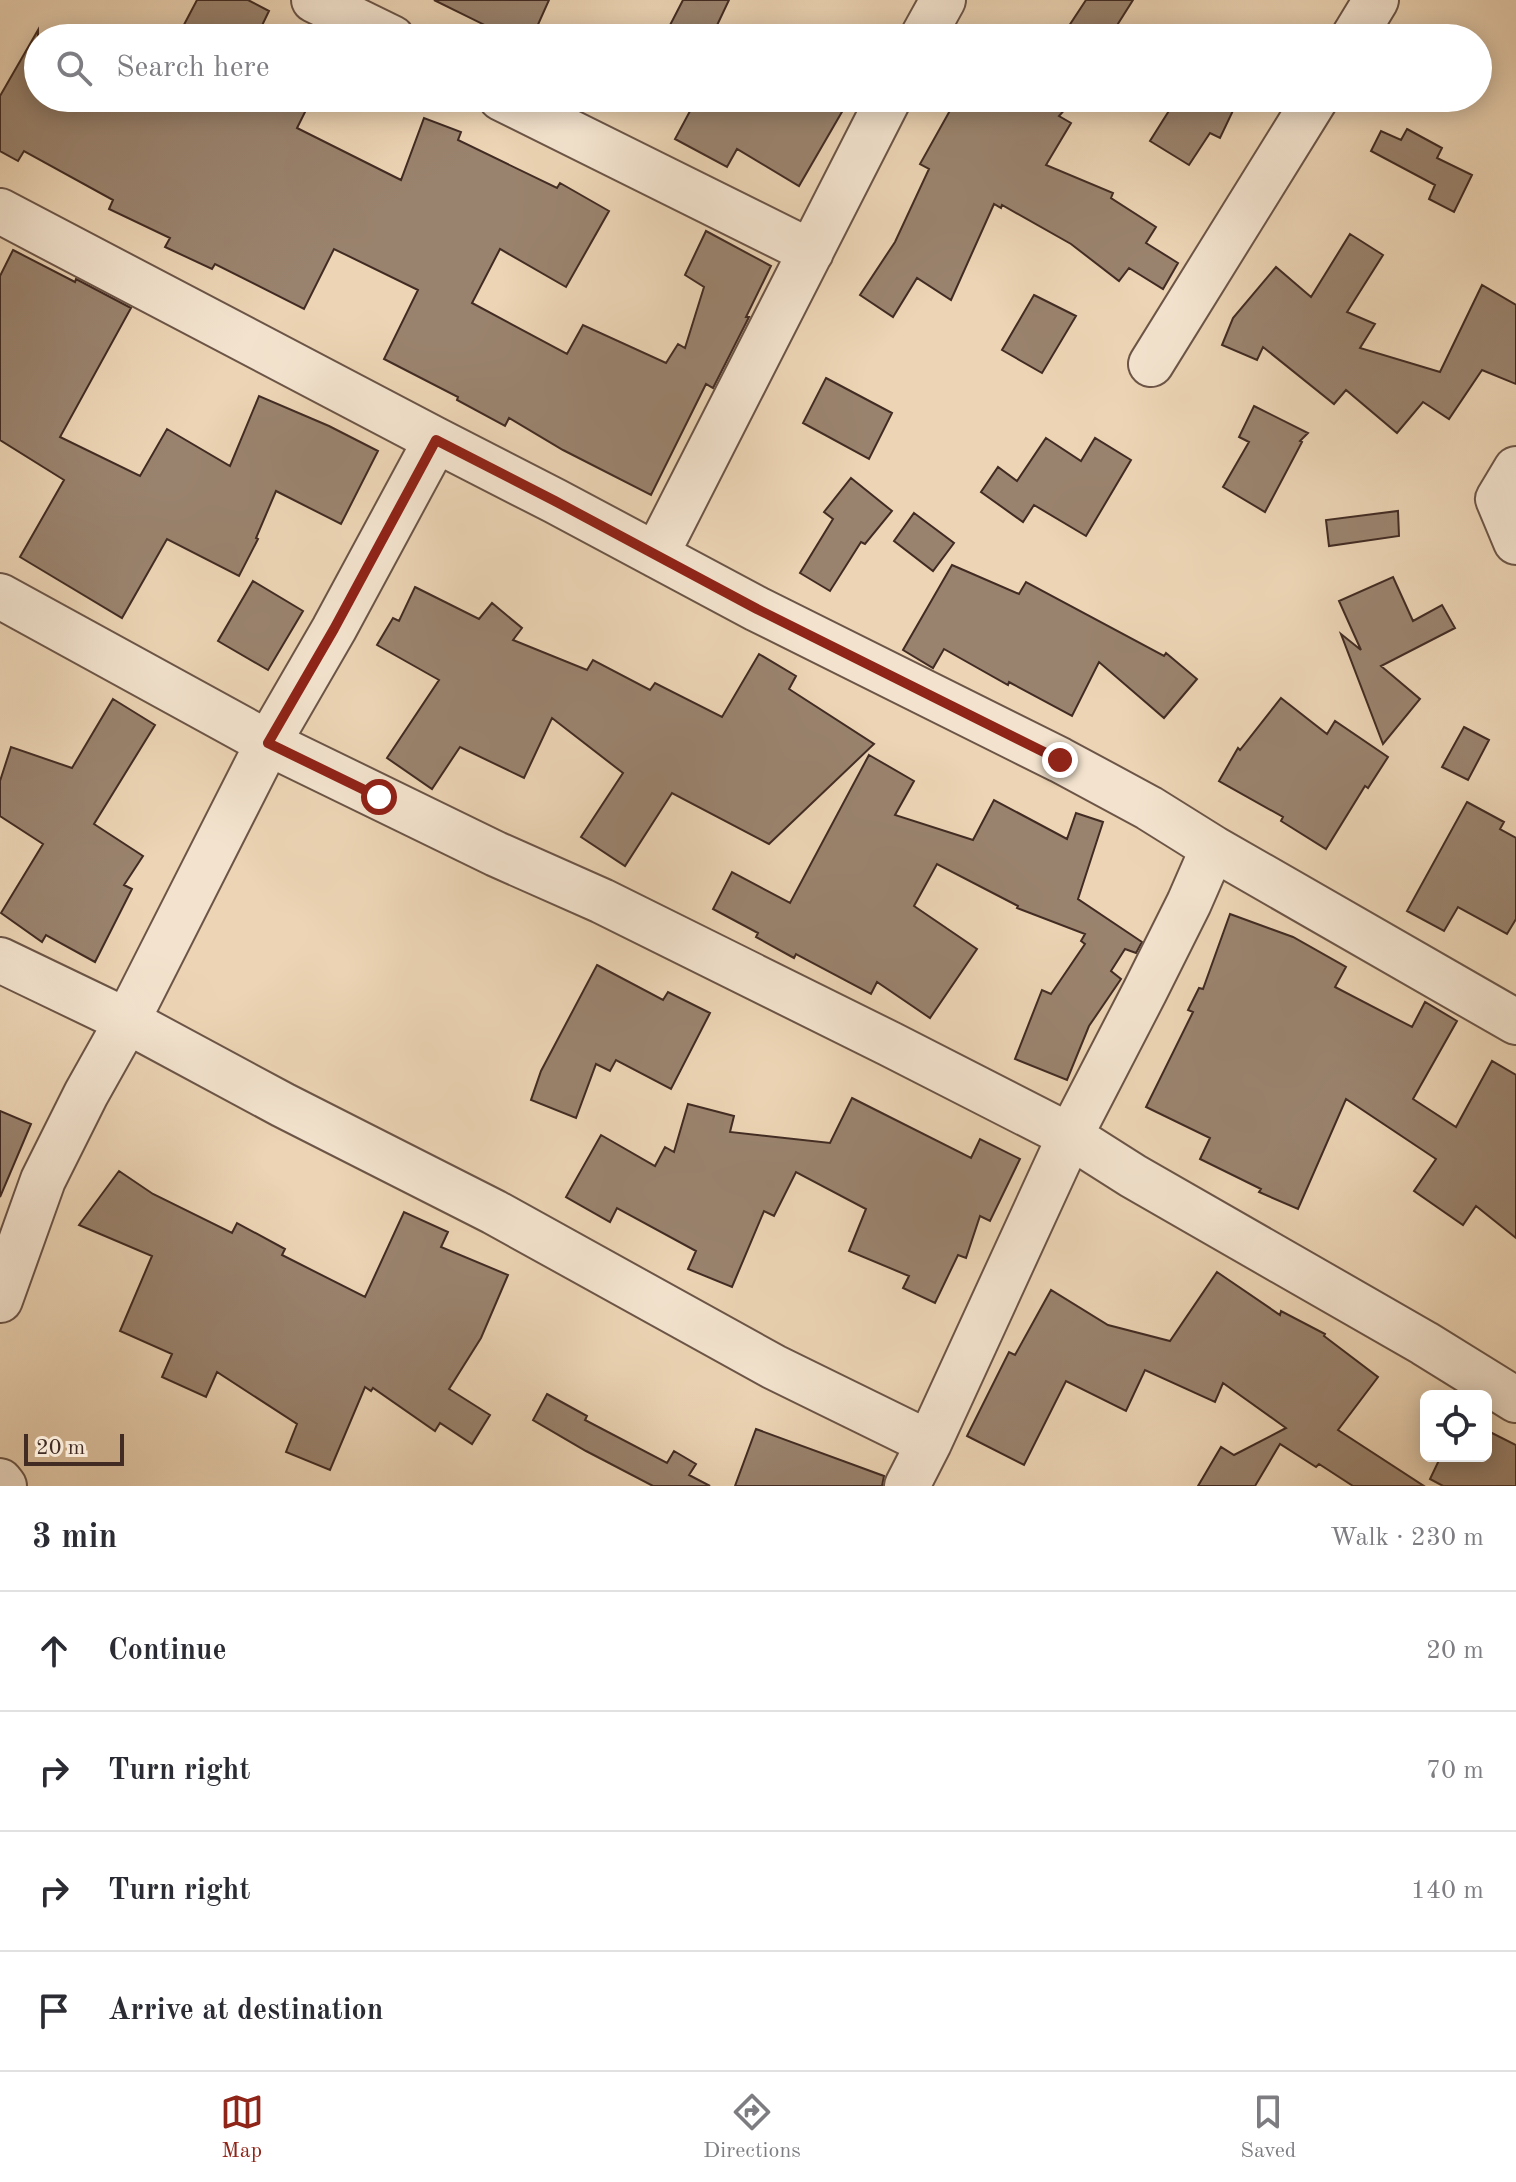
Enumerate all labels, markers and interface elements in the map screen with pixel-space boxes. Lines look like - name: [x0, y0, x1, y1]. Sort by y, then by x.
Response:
- search box: [24, 24, 1492, 112]
- icon: search: [52, 46, 96, 90]
- text: Search here: [116, 53, 270, 83]
- route end: [1042, 742, 1078, 778]
- route start: [361, 779, 397, 815]
- map controls: [1420, 1390, 1492, 1462]
- button: locate: [1420, 1390, 1492, 1462]
- scale bar: [24, 1430, 124, 1466]
- text: 20 m: [36, 1437, 85, 1459]
- text: 3 min: [32, 1521, 117, 1555]
- text: Walk · 230 m: [1330, 1525, 1484, 1551]
- icon: ahead: [32, 1629, 76, 1673]
- text: Continue: [108, 1636, 227, 1666]
- text: 20 m: [1426, 1638, 1484, 1664]
- icon: right: [32, 1749, 76, 1793]
- text: Turn right: [108, 1756, 250, 1786]
- text: 70 m: [1426, 1758, 1484, 1784]
- icon: right: [32, 1869, 76, 1913]
- text: Turn right: [108, 1876, 250, 1906]
- text: 140 m: [1411, 1878, 1484, 1904]
- icon: arrive: [32, 1989, 76, 2033]
- text: Arrive at destination: [108, 1996, 383, 2026]
- tab: Map: [220, 2090, 264, 2165]
- tab: Directions: [703, 2090, 801, 2165]
- tab: Saved: [1240, 2090, 1296, 2165]

